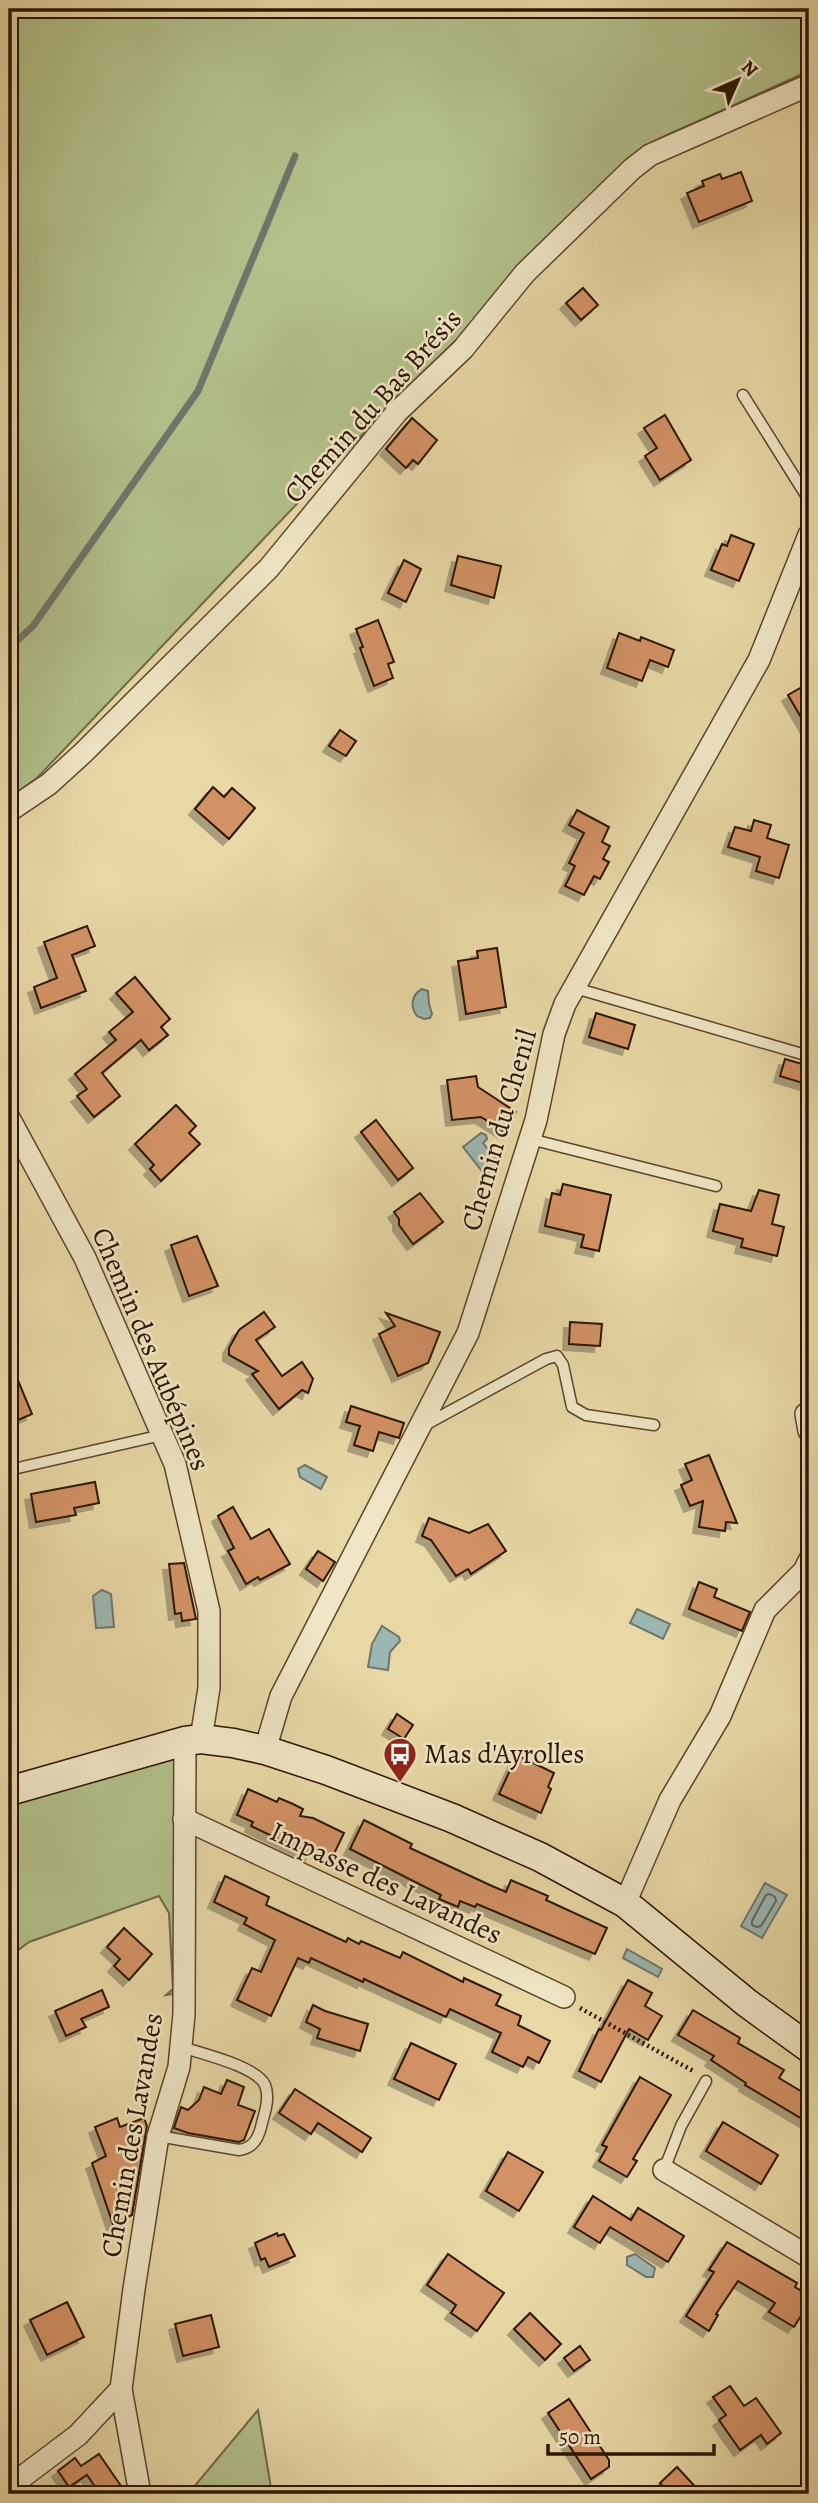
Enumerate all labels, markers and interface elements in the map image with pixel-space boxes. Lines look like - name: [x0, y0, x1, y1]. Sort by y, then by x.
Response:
- north arrow: [702, 46, 772, 116]
- text: N: [735, 55, 764, 83]
- street label: Chemin du Bas Brésis: [275, 301, 471, 511]
- street label: Chemin du Chenil: [452, 1025, 546, 1235]
- street label: Chemin des Aubépines: [83, 1221, 219, 1477]
- bus stop icon: Mas d'Ayrolles: [381, 1735, 419, 1784]
- place label: Mas d'Ayrolles: [424, 1735, 585, 1773]
- street label: Impasse des Lavandes: [264, 1813, 508, 1953]
- street label: Chemin des Lavandes: [92, 2010, 172, 2260]
- scale bar: [548, 2412, 715, 2456]
- text: 50 m: [559, 2423, 601, 2451]

